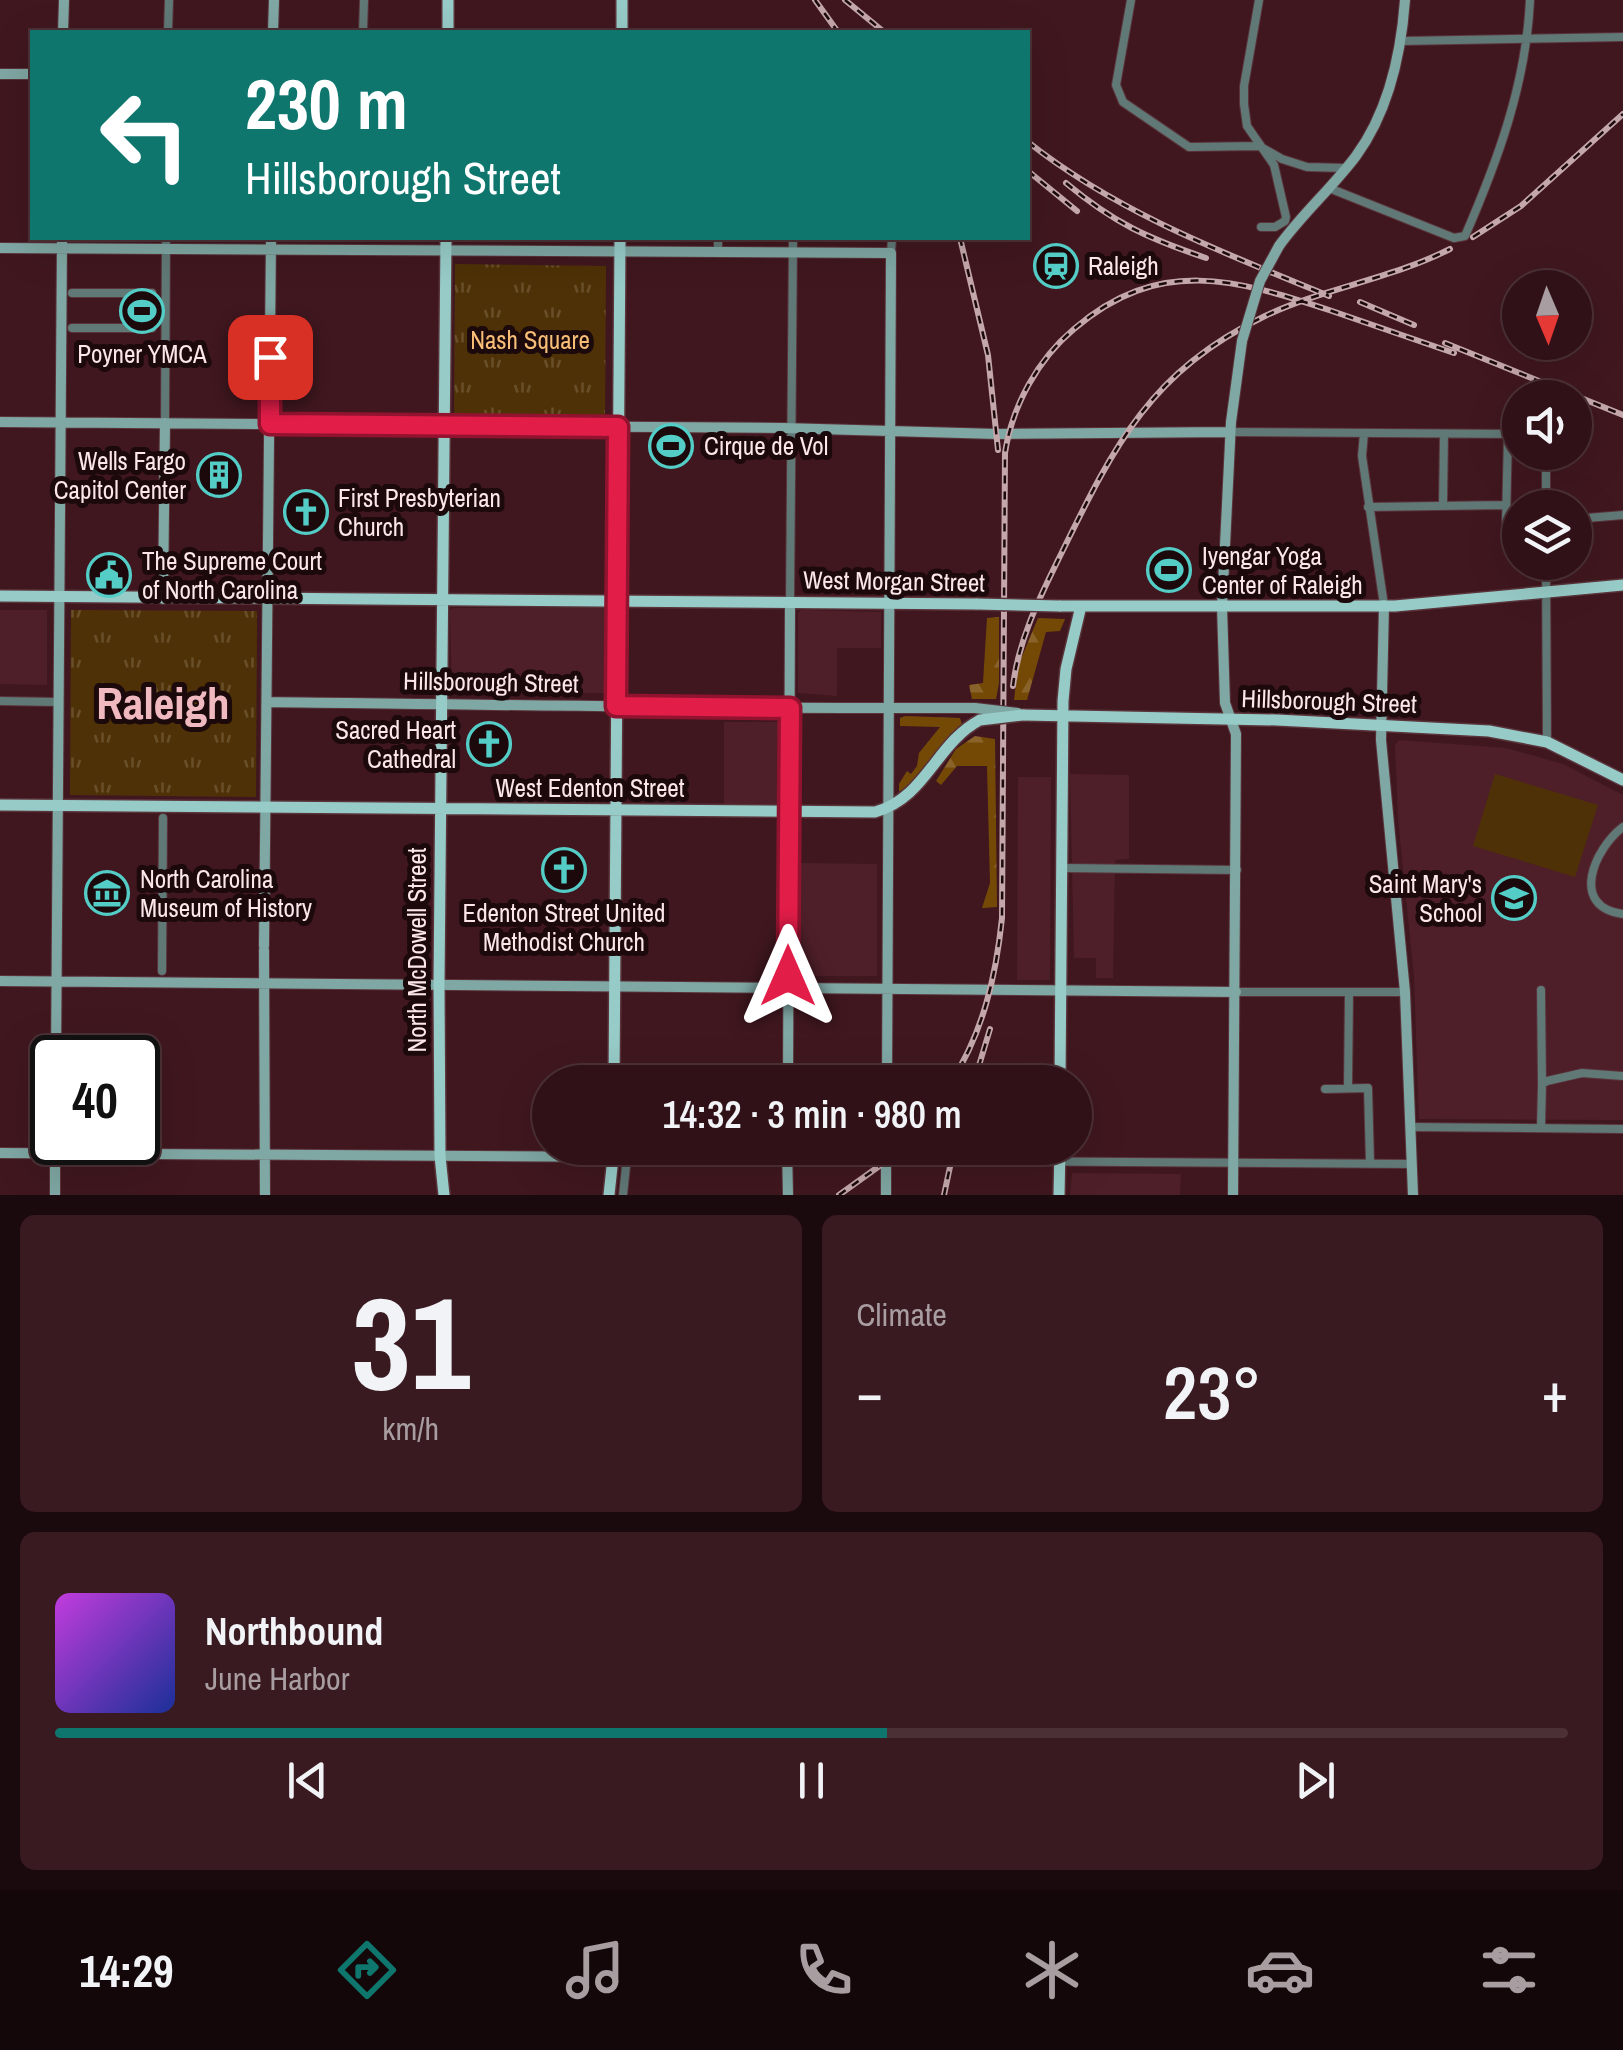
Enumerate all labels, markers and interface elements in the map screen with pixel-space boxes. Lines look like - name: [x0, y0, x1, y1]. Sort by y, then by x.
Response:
- text: 230 m: [245, 57, 408, 151]
- icon: left: [80, 70, 210, 200]
- text: Hillsborough Street: [245, 147, 561, 208]
- station icon: Raleigh: [1033, 243, 1079, 289]
- place label: Raleigh: [1088, 249, 1159, 283]
- north arrow: [1502, 270, 1592, 360]
- map controls: [1502, 270, 1592, 580]
- sports icon: Poyner YMCA: [119, 288, 165, 334]
- pin: [228, 315, 313, 400]
- park label: Nash Square: [470, 323, 590, 357]
- icon: arrive: [243, 330, 298, 385]
- place label: Poyner YMCA: [77, 337, 207, 371]
- button: sound: [1502, 380, 1592, 470]
- sports icon: Cirque de Vol: [648, 423, 694, 469]
- place label: Cirque de Vol: [704, 429, 828, 463]
- place label: Wells Fargo Capitol Center: [54, 444, 186, 507]
- building icon: Wells Fargo Capitol Center: [196, 452, 242, 498]
- place label: First Presbyterian Church: [338, 481, 501, 544]
- church icon: First Presbyterian Church: [283, 489, 329, 535]
- button: layers: [1502, 490, 1592, 580]
- place label: Iyengar Yoga Center of Raleigh: [1202, 539, 1363, 602]
- place label: The Supreme Court of North Carolina: [142, 544, 322, 607]
- sports icon: Iyengar Yoga Center of Raleigh: [1146, 547, 1192, 593]
- public building icon: The Supreme Court of North Carolina: [86, 552, 132, 598]
- street label: West Morgan Street: [803, 562, 986, 600]
- street label: Hillsborough Street: [403, 663, 579, 701]
- district label: Raleigh: [96, 672, 230, 733]
- street label: Hillsborough Street: [1241, 681, 1418, 721]
- place label: Sacred Heart Cathedral: [335, 713, 456, 776]
- church icon: Sacred Heart Cathedral: [466, 721, 512, 767]
- street label: West Edenton Street: [496, 771, 685, 805]
- street label: North McDowell Street: [400, 847, 434, 1053]
- church icon: Edenton Street United Methodist Church: [541, 847, 587, 893]
- place label: North Carolina Museum of History: [140, 862, 313, 925]
- place label: Saint Mary's School: [1369, 867, 1482, 930]
- museum icon: North Carolina Museum of History: [84, 870, 130, 916]
- school or university icon: Saint Mary's School: [1491, 875, 1537, 921]
- place label: Edenton Street United Methodist Church: [463, 896, 665, 959]
- position arrow: [736, 924, 840, 1028]
- speed limit sign: 40: [30, 1035, 160, 1165]
- text: 14:32 · 3 min · 980 m: [662, 1089, 962, 1140]
- text: 31: [351, 1254, 470, 1430]
- text: Climate: [857, 1293, 947, 1336]
- text: 23°: [1163, 1341, 1261, 1442]
- text: −: [857, 1355, 883, 1429]
- text: +: [1542, 1355, 1568, 1429]
- text: km/h: [382, 1407, 439, 1450]
- text: Northbound: [205, 1606, 383, 1657]
- text: June Harbor: [205, 1657, 349, 1700]
- icon: previous: [280, 1753, 335, 1808]
- icon: pause: [784, 1753, 839, 1808]
- icon: next: [1288, 1753, 1343, 1808]
- icon: directions: [332, 1935, 402, 2005]
- icon: music: [560, 1935, 630, 2005]
- icon: phone: [789, 1935, 859, 2005]
- icon: climate: [1017, 1935, 1087, 2005]
- icon: car: [1245, 1935, 1315, 2005]
- icon: filters: [1474, 1935, 1544, 2005]
- text: 14:29: [79, 1940, 174, 2001]

